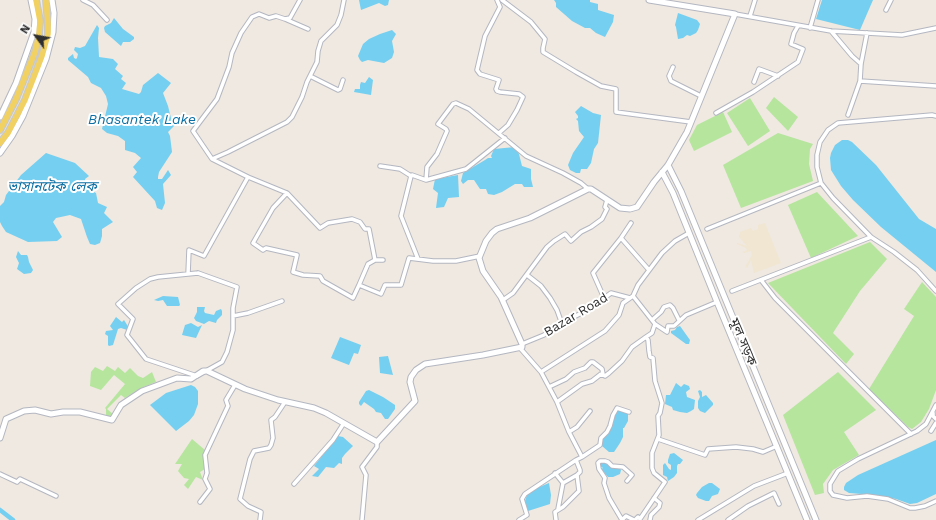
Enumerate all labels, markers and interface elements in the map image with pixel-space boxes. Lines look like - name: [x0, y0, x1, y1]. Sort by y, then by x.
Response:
- north arrow: [16, 16, 56, 56]
- text: N: [18, 22, 33, 36]
- water label: Bhasantek Lake: [88, 112, 196, 128]
- water label: ভাসানটেক লেক: [7, 179, 97, 195]
- street label: Bazar Road: [541, 290, 611, 340]
- street label: মূল সড়ক: [726, 316, 760, 368]

